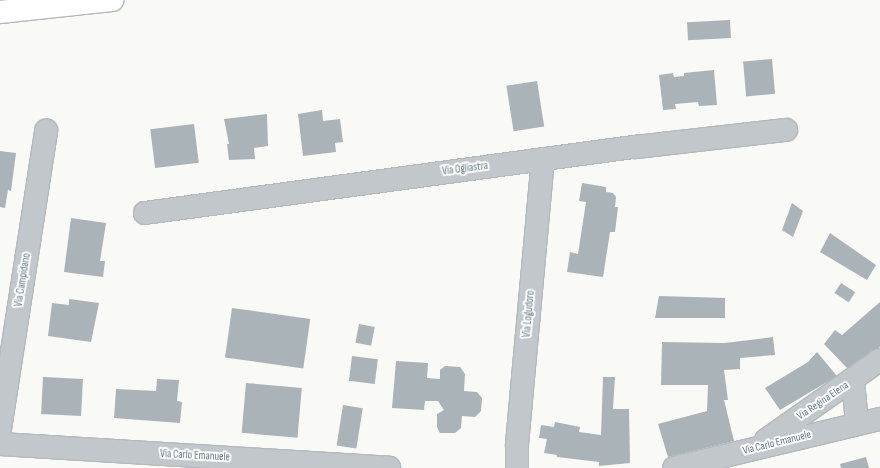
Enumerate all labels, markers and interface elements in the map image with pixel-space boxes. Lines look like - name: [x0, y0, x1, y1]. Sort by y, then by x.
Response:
- street label: Via Ogliastra: [441, 160, 489, 178]
- street label: Via Campidano: [12, 252, 34, 308]
- street label: Via Logudoro: [520, 290, 538, 338]
- street label: Via Regina Elena: [795, 379, 851, 423]
- street label: Via Carlo Emanuele: [741, 428, 813, 458]
- street label: Via Carlo Emanuele: [160, 448, 230, 464]

